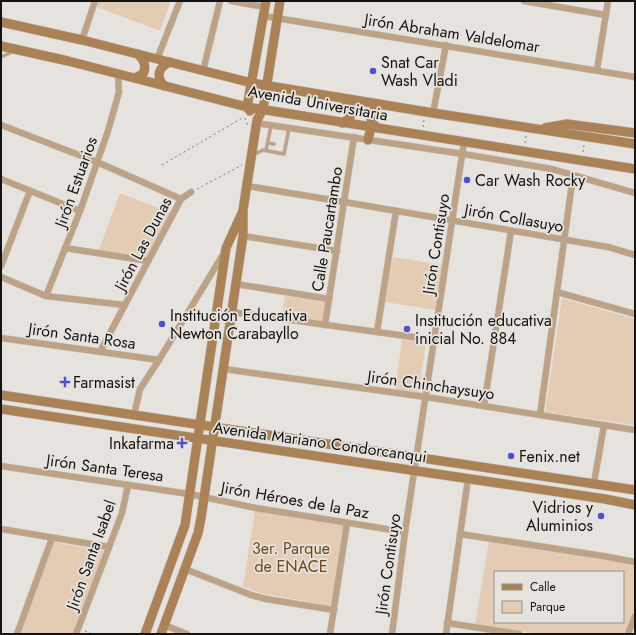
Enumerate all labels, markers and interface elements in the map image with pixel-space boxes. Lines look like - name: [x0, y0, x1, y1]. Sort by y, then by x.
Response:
- street label: Jirón Abraham Valdelomar: [361, 7, 542, 58]
- place label: Snat Car Wash Vladi: [381, 51, 458, 92]
- marker: Snat Car Wash Vladi: [368, 66, 378, 76]
- street label: Avenida Universitaria: [246, 79, 390, 127]
- street label: Jirón Estuarios: [48, 133, 103, 233]
- street label: Calle Paucartambo: [306, 165, 348, 293]
- place label: Car Wash Rocky: [475, 169, 586, 192]
- marker: Car Wash Rocky: [462, 175, 472, 185]
- street label: Jirón Contisuyo: [416, 192, 455, 298]
- street label: Jirón Las Dunas: [108, 193, 177, 297]
- street label: Jirón Collasuyo: [461, 198, 566, 238]
- place label: Institución Educativa Newton Carabayllo: [170, 304, 307, 345]
- place label: Institución educativa inicial No. 884: [415, 309, 552, 350]
- street label: Jirón Santa Rosa: [25, 317, 137, 355]
- marker: Institución Educativa Newton Carabayllo: [157, 319, 167, 329]
- marker: Institución educativa inicial No. 884: [402, 324, 412, 334]
- street label: Jirón Chinchaysuyo: [364, 364, 496, 405]
- place label: Farmasist: [73, 371, 135, 394]
- marker: Farmasist: [60, 377, 70, 387]
- street label: Avenida Mariano Condorcanqui: [212, 416, 428, 468]
- place label: Inkafarma: [109, 432, 174, 455]
- marker: Inkafarma: [177, 438, 187, 448]
- place label: Fenix.net: [519, 445, 580, 468]
- street label: Jirón Santa Teresa: [43, 448, 165, 488]
- marker: Fenix.net: [506, 451, 516, 461]
- street label: Jirón Héroes de la Paz: [217, 475, 371, 524]
- place label: Vidrios y Aluminios: [526, 496, 594, 537]
- street label: Jirón Santa Isabel: [60, 497, 122, 615]
- marker: Vidrios y Aluminios: [596, 511, 606, 521]
- street label: Jirón Contisuyo: [369, 512, 406, 618]
- park label: 3er. Parque de ENACE: [252, 537, 330, 578]
- legend: [494, 571, 624, 623]
- text: Calle: [530, 578, 556, 596]
- text: Parque: [530, 598, 565, 616]

